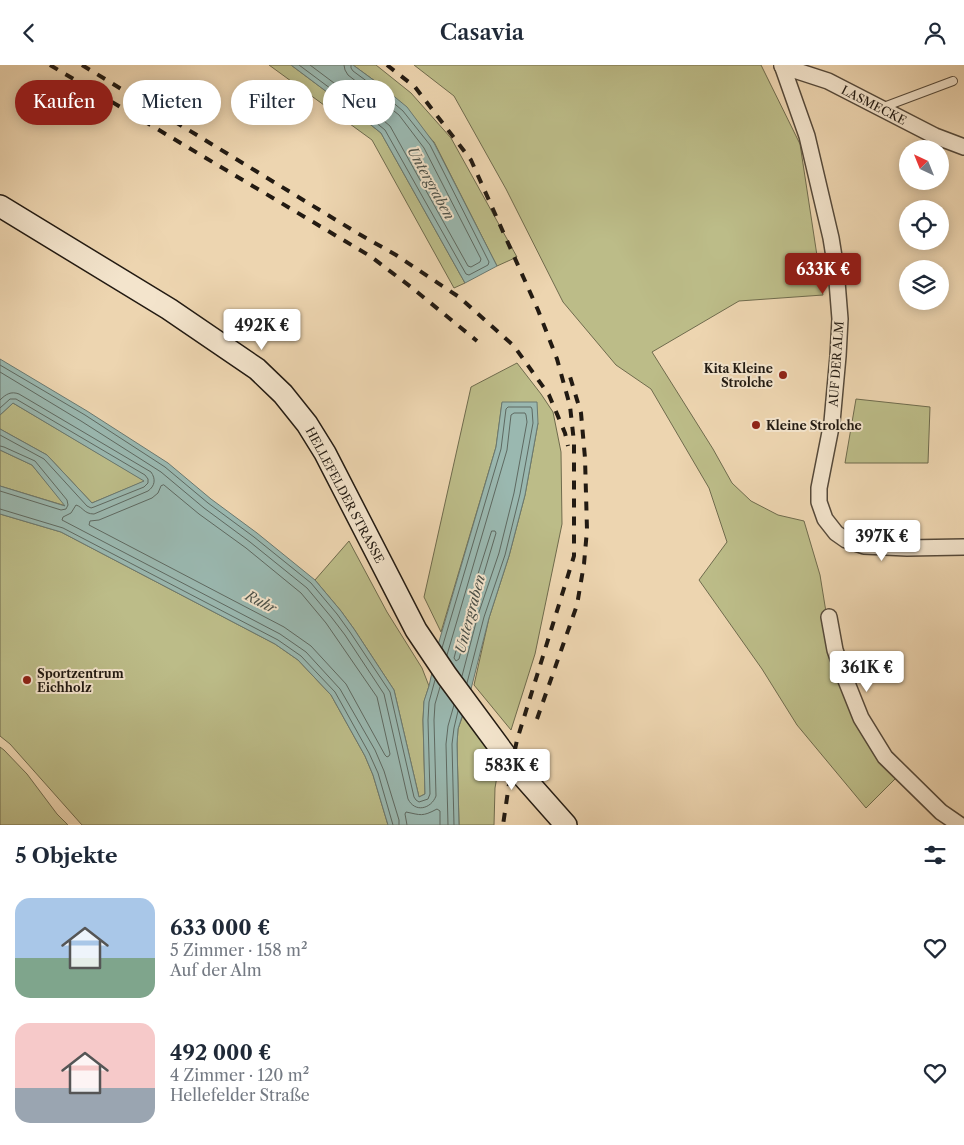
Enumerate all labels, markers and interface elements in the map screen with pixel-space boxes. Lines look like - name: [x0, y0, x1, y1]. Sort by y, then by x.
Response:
- icon: back: [15, 19, 43, 47]
- text: Casavia: [440, 19, 524, 46]
- icon: person: [921, 19, 949, 47]
- chip: Kaufen: [15, 80, 113, 125]
- chip: Mieten: [123, 80, 221, 125]
- chip: Filter: [231, 80, 313, 125]
- chip: Neu: [323, 80, 395, 125]
- street label: LASMECKE: [839, 82, 909, 128]
- north arrow: [899, 140, 949, 190]
- map controls: [899, 140, 949, 310]
- water label: Untergraben: [404, 143, 458, 223]
- button: locate: [899, 200, 949, 250]
- pin: 633K €: [782, 253, 864, 295]
- text: 633K €: [796, 259, 850, 279]
- button: layers: [899, 260, 949, 310]
- pin: 492K €: [221, 309, 303, 351]
- text: 492K €: [234, 315, 290, 335]
- street label: AUF DER ALM: [825, 321, 846, 408]
- place label: Kita Kleine Strolche: [704, 361, 773, 390]
- marker: Kita Kleine Strolche: [777, 369, 789, 381]
- place label: Kleine Strolche: [766, 418, 862, 433]
- marker: Kleine Strolche: [750, 419, 762, 431]
- street label: HELLEFELDER STRASSE: [303, 424, 387, 566]
- pin: 397K €: [841, 519, 923, 562]
- text: 397K €: [855, 526, 909, 546]
- water label: Untergraben: [451, 573, 489, 655]
- water label: Ruhr: [242, 586, 281, 618]
- pin: 361K €: [826, 651, 908, 693]
- text: 361K €: [841, 657, 893, 677]
- place label: Sportzentrum Eichholz: [37, 666, 124, 695]
- marker: Sportzentrum Eichholz: [21, 674, 33, 686]
- pin: 583K €: [471, 749, 553, 791]
- text: 583K €: [485, 755, 539, 775]
- icon: filters: [921, 841, 949, 869]
- text: 5 Objekte: [15, 843, 118, 868]
- text: 633 000 €: [170, 915, 270, 940]
- icon: home: [55, 918, 115, 978]
- icon: heart: [921, 934, 949, 962]
- text: 5 Zimmer · 158 m²: [170, 940, 307, 960]
- text: Auf der Alm: [170, 960, 262, 980]
- text: 492 000 €: [170, 1040, 271, 1065]
- icon: home: [55, 1043, 115, 1103]
- icon: heart: [921, 1059, 949, 1087]
- text: 4 Zimmer · 120 m²: [170, 1065, 309, 1085]
- text: Hellefelder Straße: [170, 1085, 310, 1105]

